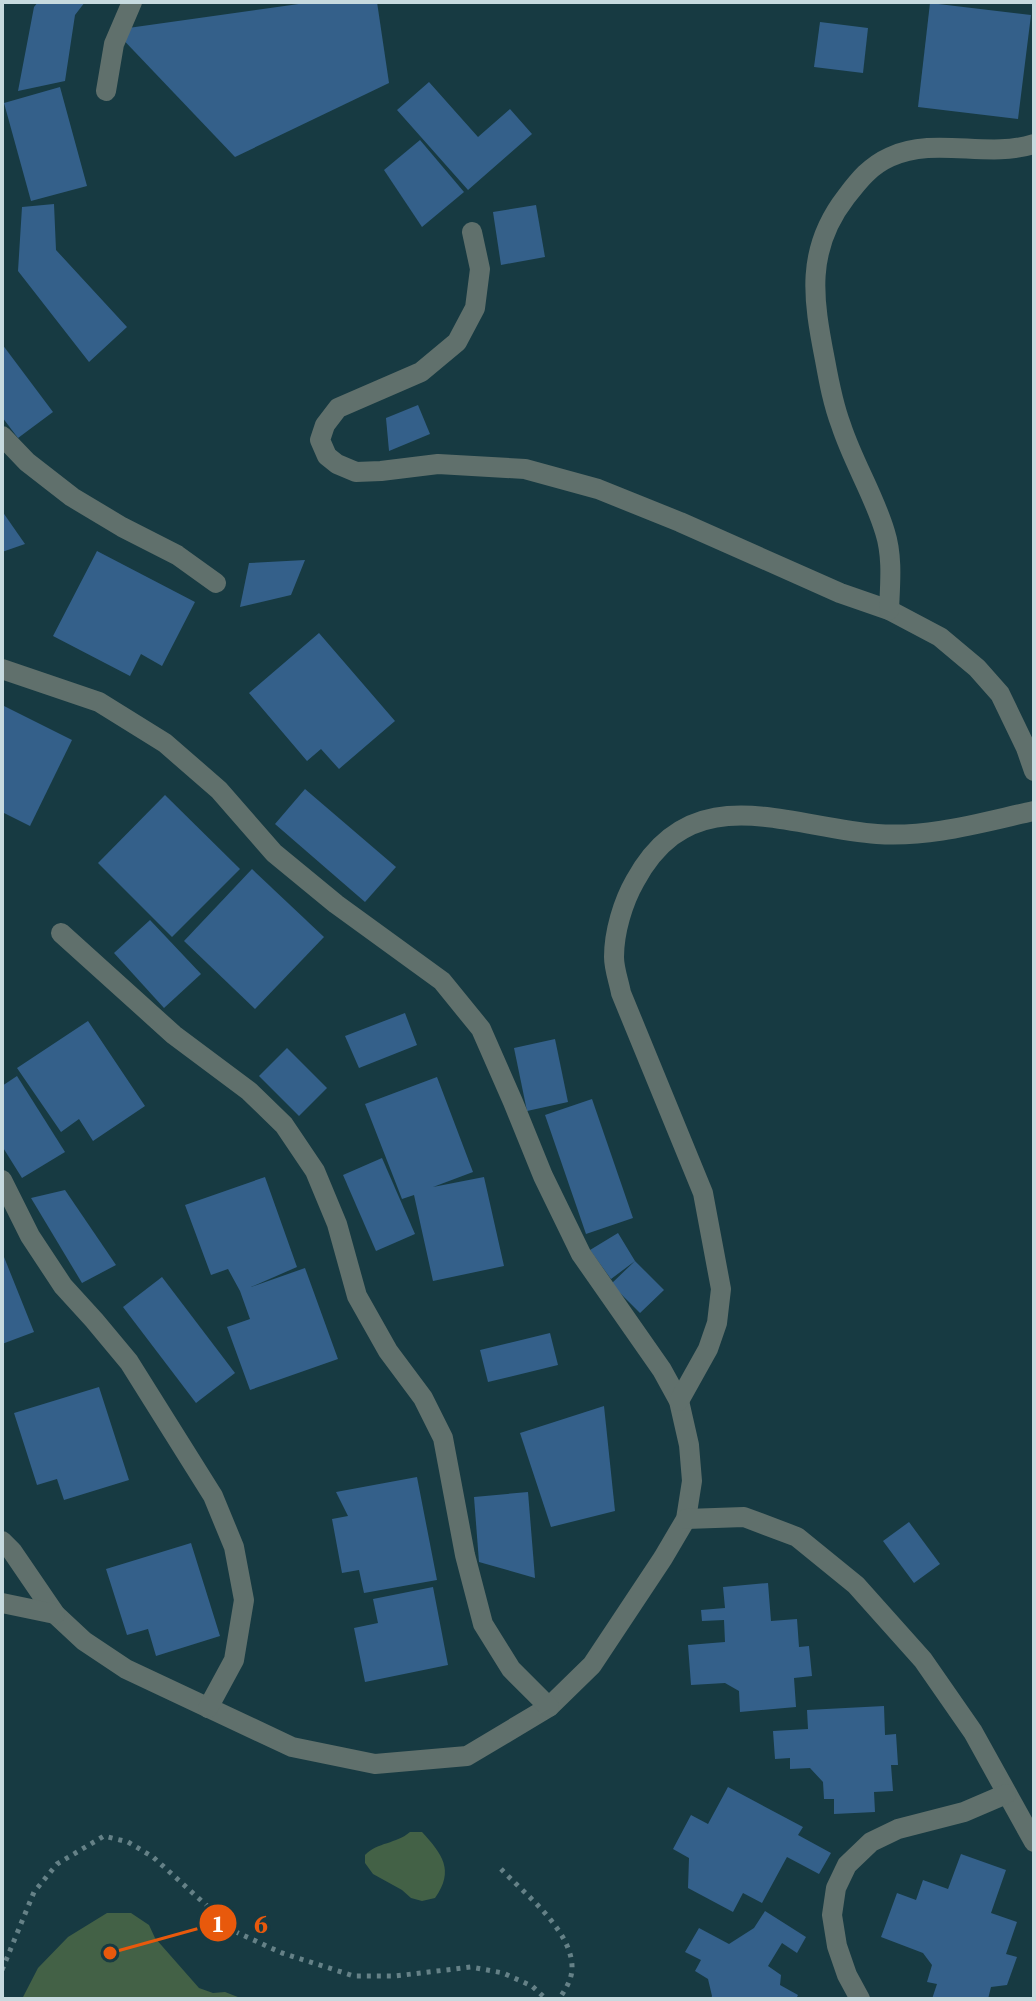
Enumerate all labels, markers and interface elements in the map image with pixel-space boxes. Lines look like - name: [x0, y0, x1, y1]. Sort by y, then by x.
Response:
- callout: 6: [198, 1898, 284, 1948]
- text: 6: [254, 1906, 268, 1942]
- text: 1: [211, 1907, 225, 1940]

